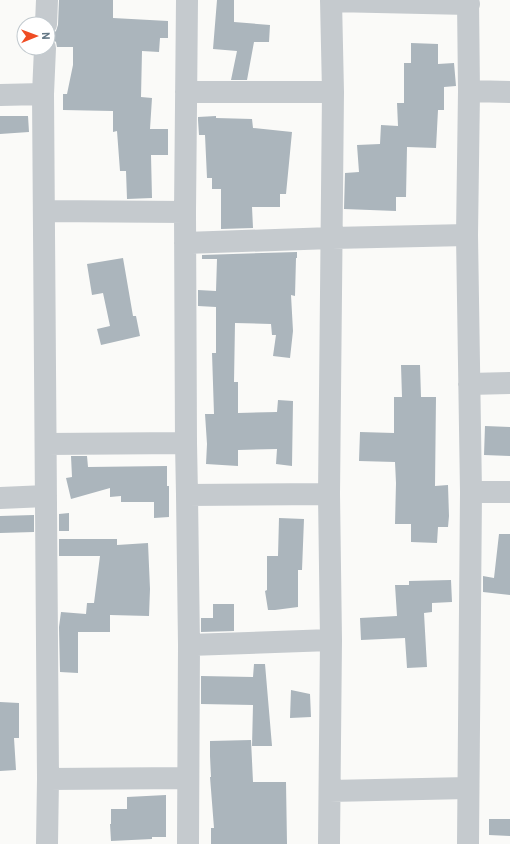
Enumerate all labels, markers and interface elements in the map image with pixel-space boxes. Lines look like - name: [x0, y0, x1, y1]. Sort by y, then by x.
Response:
- north arrow: [16, 16, 56, 56]
- text: N: [40, 32, 53, 40]

